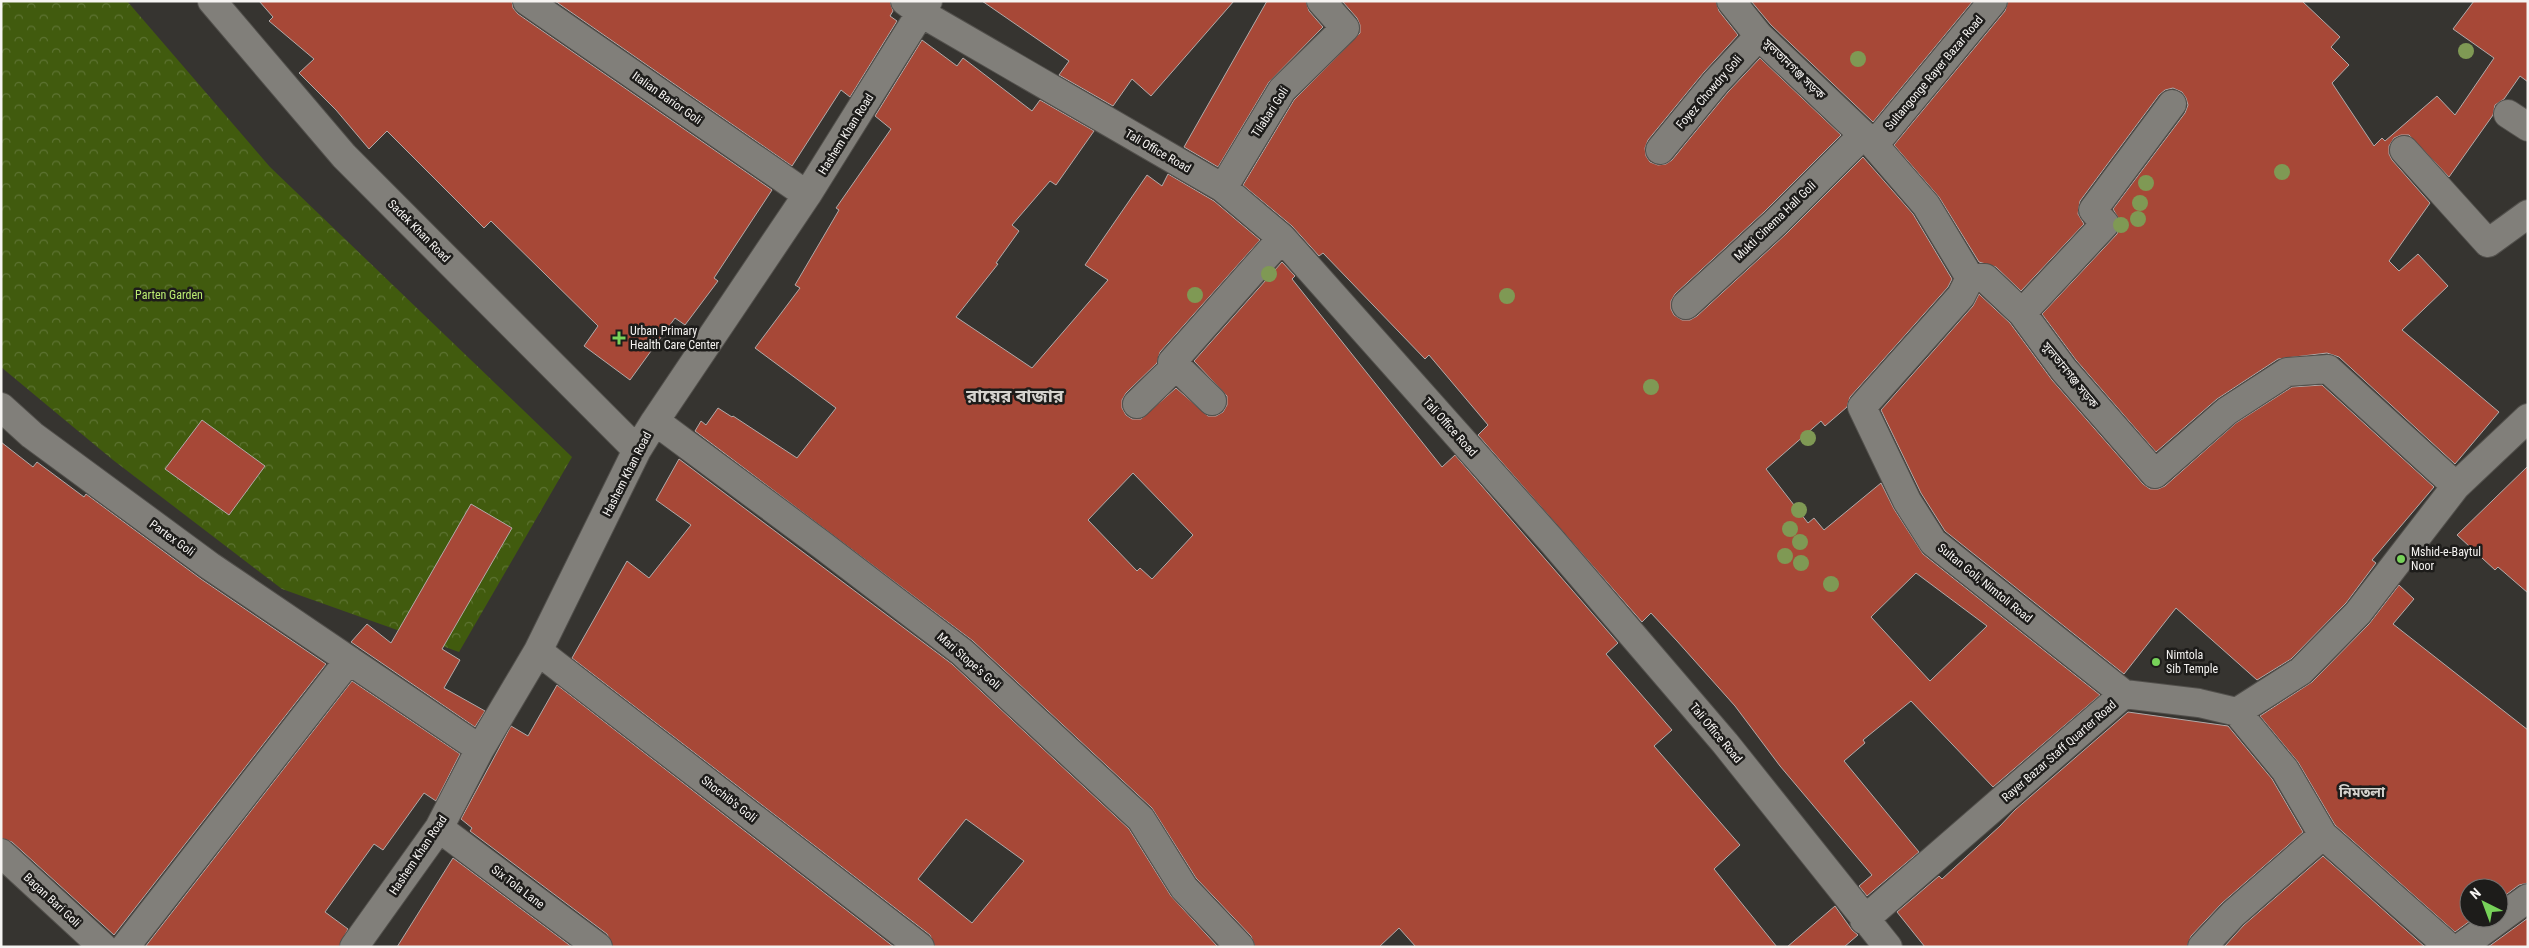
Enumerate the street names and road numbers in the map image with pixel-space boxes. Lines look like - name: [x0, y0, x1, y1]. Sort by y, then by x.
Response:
- street label: Sultangonge Rayer Bazar Road: [1882, 13, 1986, 133]
- street label: সুলতানগঞ্জ সড়ক: [1759, 35, 1828, 103]
- street label: Foyez Chowdry Goli: [1673, 52, 1745, 132]
- street label: Italian Barior Goli: [629, 69, 705, 127]
- street label: Tilabari Goli: [1249, 84, 1291, 140]
- street label: Hashem Khan Road: [816, 91, 876, 177]
- street label: Tali Office Road: [1123, 126, 1193, 176]
- street label: Mukti Cinema Hall Goli: [1731, 178, 1819, 264]
- street label: Sadek Khan Road: [385, 197, 453, 265]
- street label: সুলতানগঞ্জ সড়ক: [2038, 339, 2101, 412]
- street label: Tali Office Road: [1420, 395, 1480, 459]
- street label: Hashem Khan Road: [600, 430, 654, 518]
- street label: Partex Goli: [147, 517, 197, 559]
- street label: Sultan Goli, Nimtoli Road: [1935, 541, 2035, 625]
- street label: Mari Stope's Goli: [934, 630, 1004, 692]
- street label: Rayer Bazar Staff Quarter Road: [1999, 697, 2119, 804]
- street label: Tali Office Road: [1687, 700, 1745, 766]
- street label: Shochib's Goli: [699, 773, 759, 825]
- street label: Hashem Khan Road: [386, 813, 450, 897]
- street label: Six Tola Lane: [489, 863, 548, 912]
- street label: Bagan Bari Goli: [21, 870, 83, 930]

